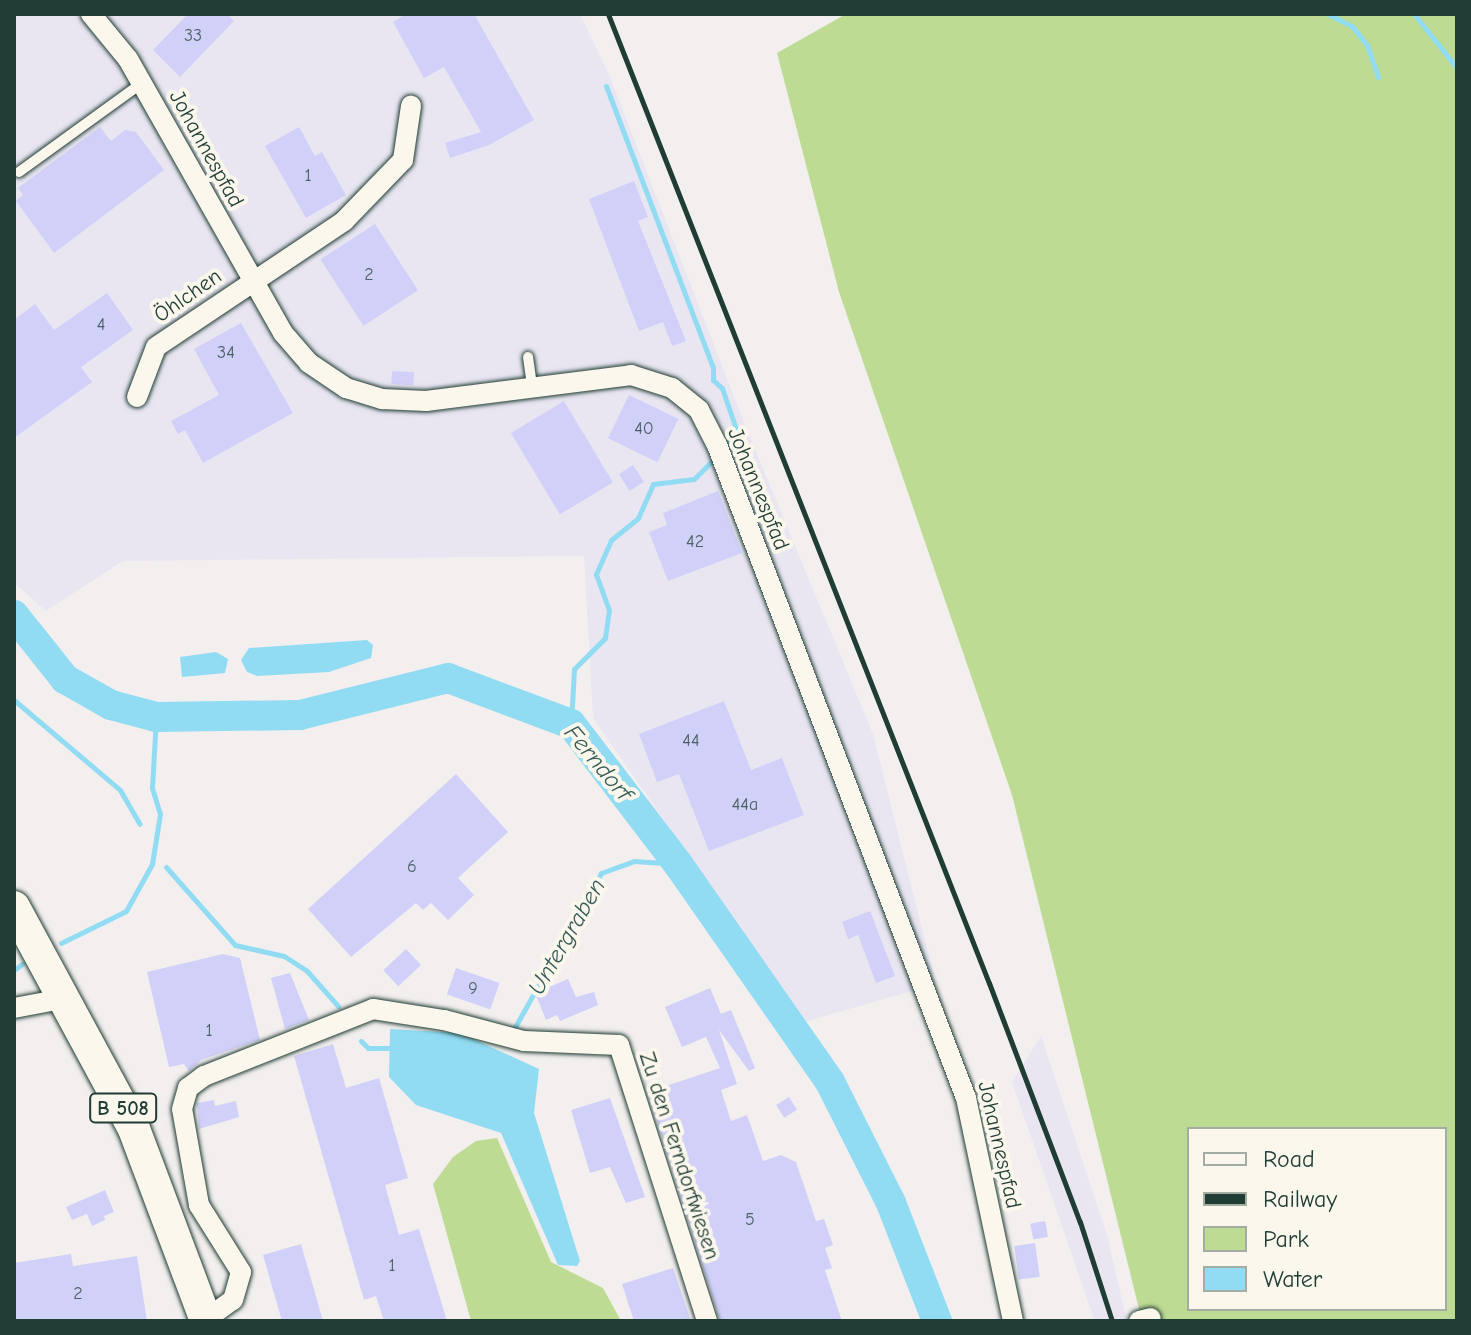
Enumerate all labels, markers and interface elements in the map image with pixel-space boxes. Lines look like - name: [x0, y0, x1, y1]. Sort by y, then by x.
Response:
- house number: 33: [184, 25, 202, 47]
- street label: Johannespfad: [163, 86, 249, 212]
- house number: 1: [304, 165, 312, 187]
- street label: Öhlchen: [149, 263, 227, 329]
- house number: 2: [364, 264, 374, 286]
- house number: 4: [97, 314, 105, 336]
- house number: 34: [217, 342, 235, 364]
- house number: 40: [634, 418, 654, 440]
- street label: Johannespfad: [721, 424, 795, 554]
- house number: 42: [686, 531, 704, 553]
- water label: Ferndorf: [558, 719, 638, 807]
- house number: 44: [682, 730, 700, 752]
- house number: 44a: [732, 794, 758, 816]
- house number: 6: [407, 856, 417, 878]
- water label: Untergraben: [522, 874, 612, 1000]
- house number: 9: [468, 978, 478, 1000]
- house number: 1: [205, 1020, 213, 1042]
- street label: Zu den Ferndorfwiesen: [633, 1049, 725, 1263]
- street label: Johannespfad: [972, 1079, 1026, 1211]
- road number: B 508: [89, 1092, 157, 1124]
- legend: [1187, 1127, 1447, 1311]
- text: Road: [1263, 1145, 1315, 1173]
- text: Railway: [1263, 1185, 1337, 1213]
- house number: 5: [745, 1209, 755, 1231]
- text: Park: [1263, 1225, 1309, 1253]
- house number: 1: [388, 1255, 396, 1277]
- text: Water: [1263, 1265, 1322, 1293]
- house number: 2: [73, 1283, 83, 1305]

